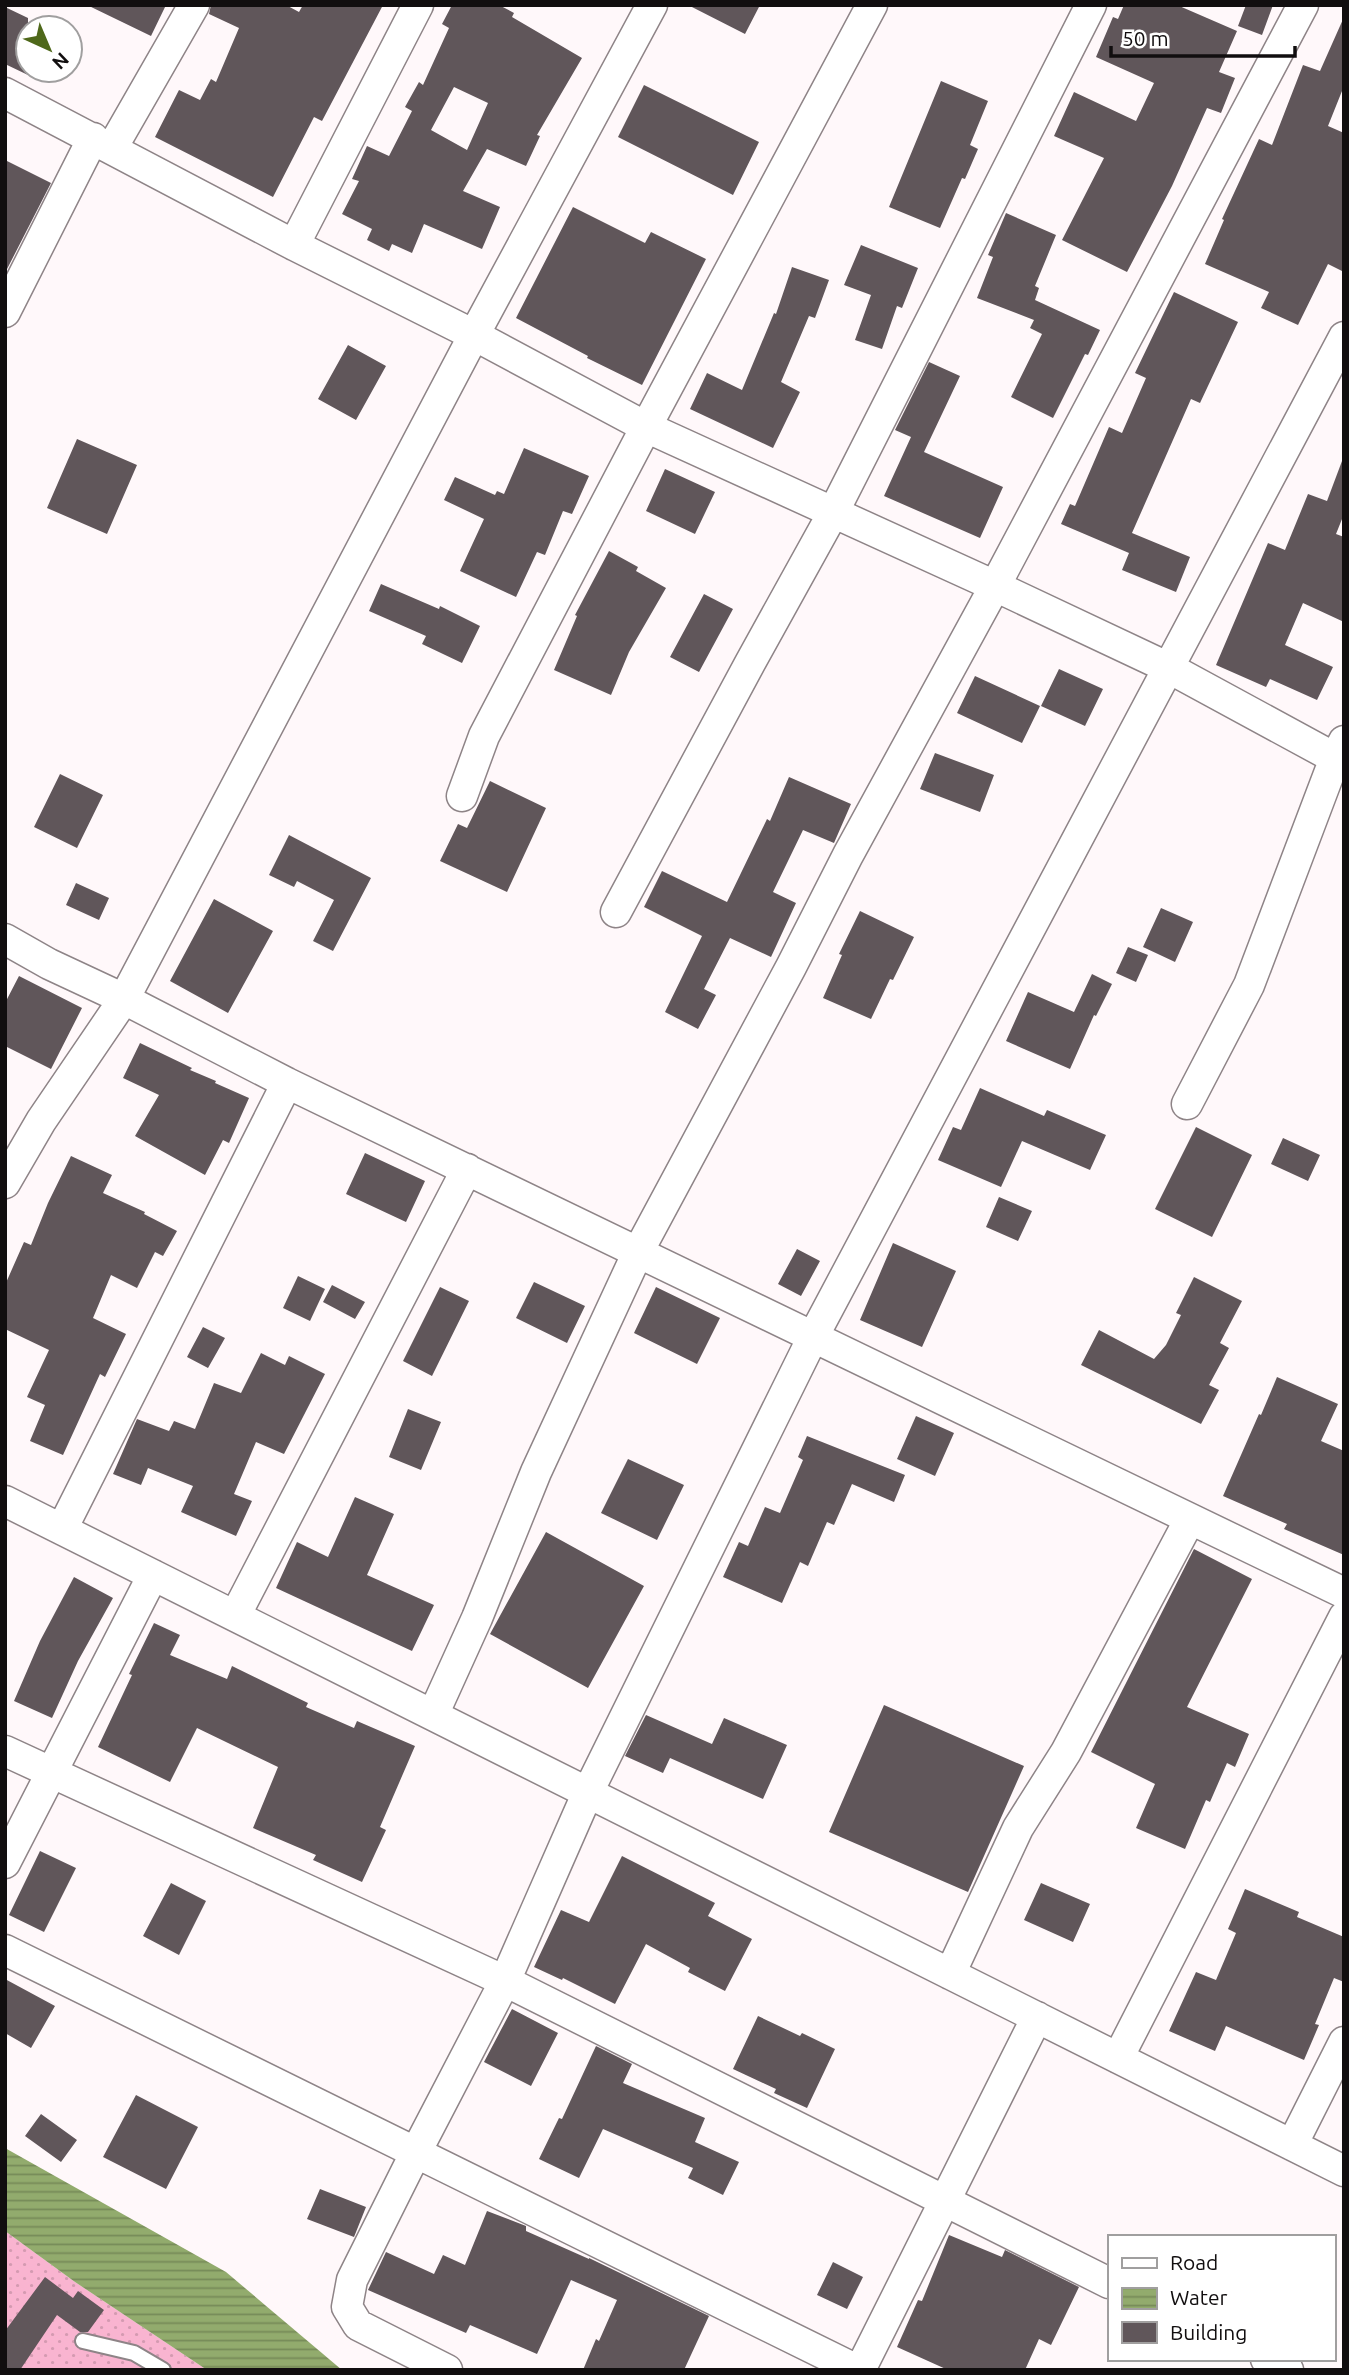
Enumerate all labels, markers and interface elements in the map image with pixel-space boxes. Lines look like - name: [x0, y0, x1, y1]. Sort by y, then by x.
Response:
- north arrow: [14, 14, 84, 84]
- scale bar: [1111, 14, 1295, 58]
- text: 50 m: [1122, 26, 1169, 50]
- text: N: [48, 48, 74, 74]
- legend: [1108, 2235, 1335, 2361]
- text: Road: [1170, 2250, 1218, 2274]
- text: Water: [1170, 2285, 1228, 2309]
- text: Building: [1170, 2320, 1247, 2344]

